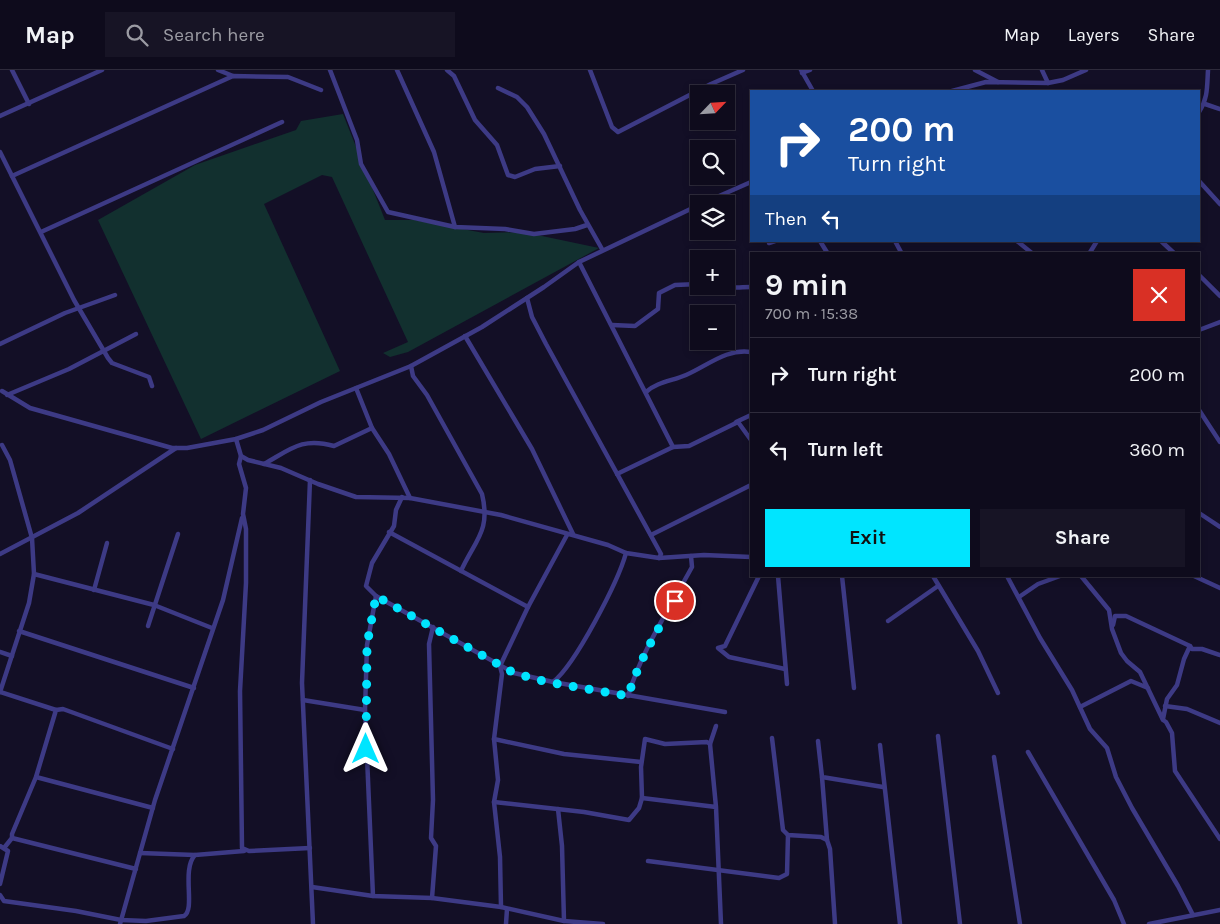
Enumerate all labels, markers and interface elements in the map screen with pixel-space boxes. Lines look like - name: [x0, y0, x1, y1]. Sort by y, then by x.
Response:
- search box: [105, 12, 455, 57]
- text: Map: [25, 21, 75, 49]
- icon: search: [123, 21, 151, 49]
- text: Search here: [163, 24, 265, 46]
- text: Map: [1004, 24, 1040, 46]
- text: Layers: [1068, 24, 1120, 46]
- text: Share: [1148, 24, 1195, 46]
- north arrow: [690, 85, 735, 130]
- map controls: [690, 85, 735, 350]
- text: 200 m: [848, 109, 956, 150]
- icon: right: [765, 110, 830, 175]
- button: search: [690, 140, 735, 185]
- text: Turn right: [848, 151, 946, 177]
- button: layers: [690, 195, 735, 240]
- icon: left: [817, 205, 845, 233]
- text: Then: [765, 208, 807, 230]
- button: +: [690, 250, 735, 295]
- text: 9 min: [765, 267, 848, 303]
- button: close: [1133, 269, 1185, 321]
- text: 700 m · 15:38: [765, 304, 858, 323]
- button: −: [690, 305, 735, 350]
- icon: right: [765, 361, 793, 389]
- text: Turn right: [808, 364, 897, 386]
- text: 200 m: [1129, 364, 1185, 386]
- icon: left: [765, 436, 793, 464]
- text: Turn left: [808, 439, 883, 461]
- text: 360 m: [1129, 439, 1185, 461]
- button: Exit: [765, 509, 970, 567]
- button: Share: [980, 509, 1185, 567]
- pin: [654, 580, 696, 622]
- icon: arrive: [661, 587, 689, 615]
- position arrow: [339, 722, 391, 774]

